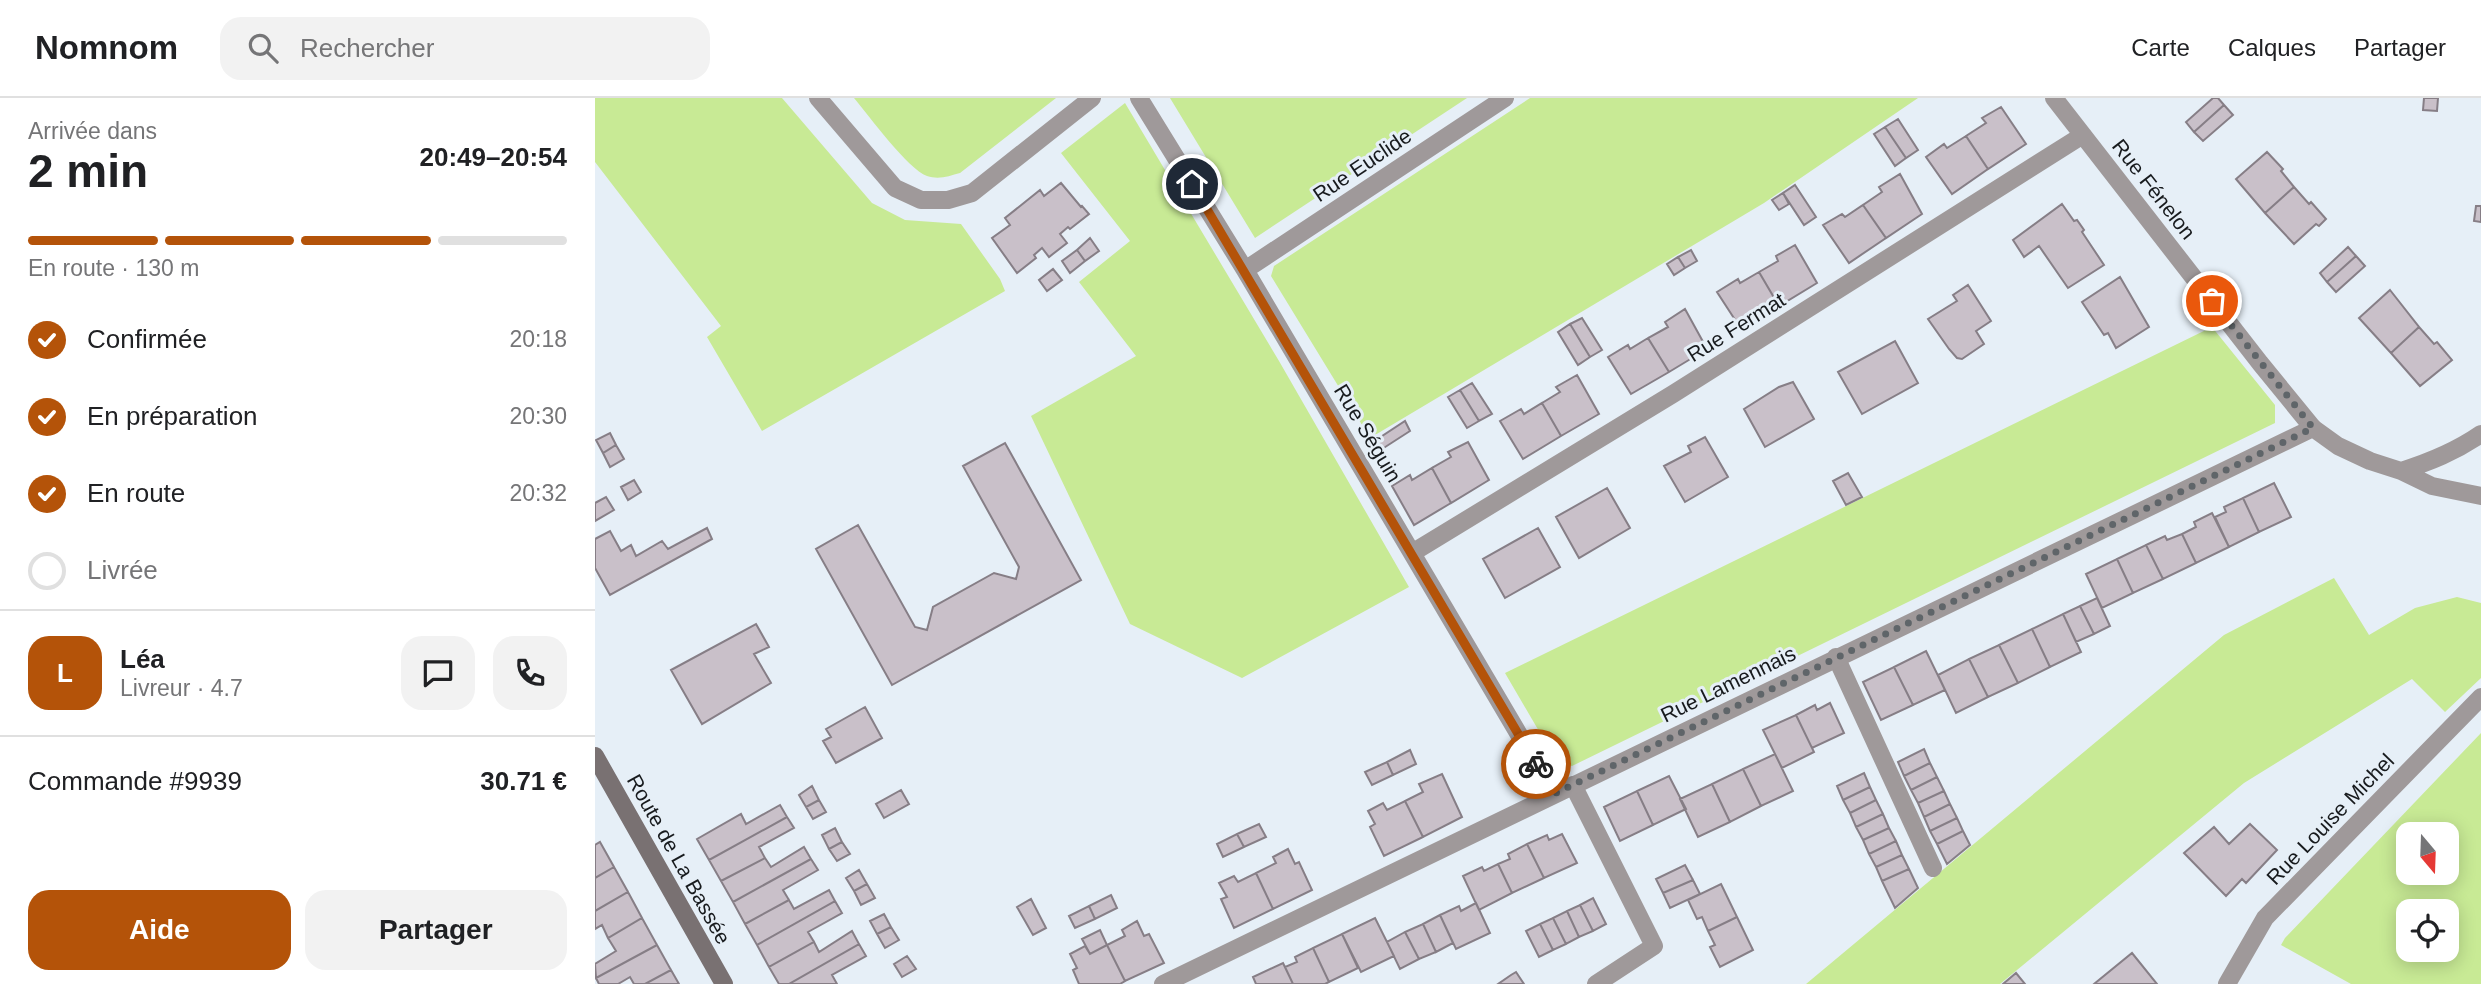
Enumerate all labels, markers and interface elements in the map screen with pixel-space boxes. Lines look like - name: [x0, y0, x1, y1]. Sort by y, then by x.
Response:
- search box: [220, 17, 710, 80]
- text: Nomnom: [35, 29, 178, 66]
- icon: search: [244, 29, 282, 67]
- text: Rechercher: [300, 33, 434, 63]
- text: Carte: [2131, 34, 2190, 61]
- text: Calques: [2228, 34, 2316, 61]
- text: Partager: [2354, 34, 2446, 61]
- text: Arrivée dans: [28, 118, 157, 144]
- street label: Rue Euclide: [1309, 124, 1415, 206]
- street label: Rue Fénelon: [2108, 135, 2200, 243]
- text: 20:49–20:54: [420, 142, 567, 172]
- text: 2 min: [28, 145, 148, 197]
- pin: [1162, 154, 1222, 214]
- icon: home: [1173, 165, 1211, 203]
- text: En route · 130 m: [28, 255, 199, 281]
- pin: [2182, 271, 2242, 331]
- icon: bag: [2193, 282, 2231, 320]
- street label: Rue Fermat: [1683, 288, 1789, 366]
- icon: check: [28, 321, 66, 359]
- text: Confirmée: [87, 324, 207, 354]
- text: 20:18: [509, 326, 567, 352]
- street label: Rue Séguin: [1330, 380, 1406, 486]
- icon: check: [28, 398, 66, 436]
- text: En préparation: [87, 401, 258, 431]
- text: 20:30: [509, 403, 567, 429]
- icon: check: [28, 475, 66, 513]
- text: En route: [87, 478, 185, 508]
- text: 20:32: [509, 480, 567, 506]
- text: Livrée: [87, 555, 158, 585]
- button: chat: [401, 636, 475, 710]
- button: phone: [493, 636, 567, 710]
- street label: Rue Lamennais: [1657, 641, 1799, 727]
- text: Léa: [120, 644, 165, 674]
- text: L: [57, 658, 73, 688]
- text: Livreur · 4.7: [120, 675, 243, 701]
- courier: [1501, 729, 1571, 799]
- icon: bike: [1517, 745, 1555, 783]
- street label: Rue Louise Michel: [2262, 749, 2398, 889]
- text: Commande #9939: [28, 766, 242, 796]
- text: 30.71 €: [480, 766, 567, 796]
- street label: Route de La Bassée: [623, 770, 735, 948]
- north arrow: [2396, 822, 2459, 886]
- map controls: [2396, 822, 2459, 962]
- button: Aide: [28, 890, 291, 970]
- button: Partager: [305, 890, 567, 970]
- button: locate: [2396, 899, 2459, 962]

